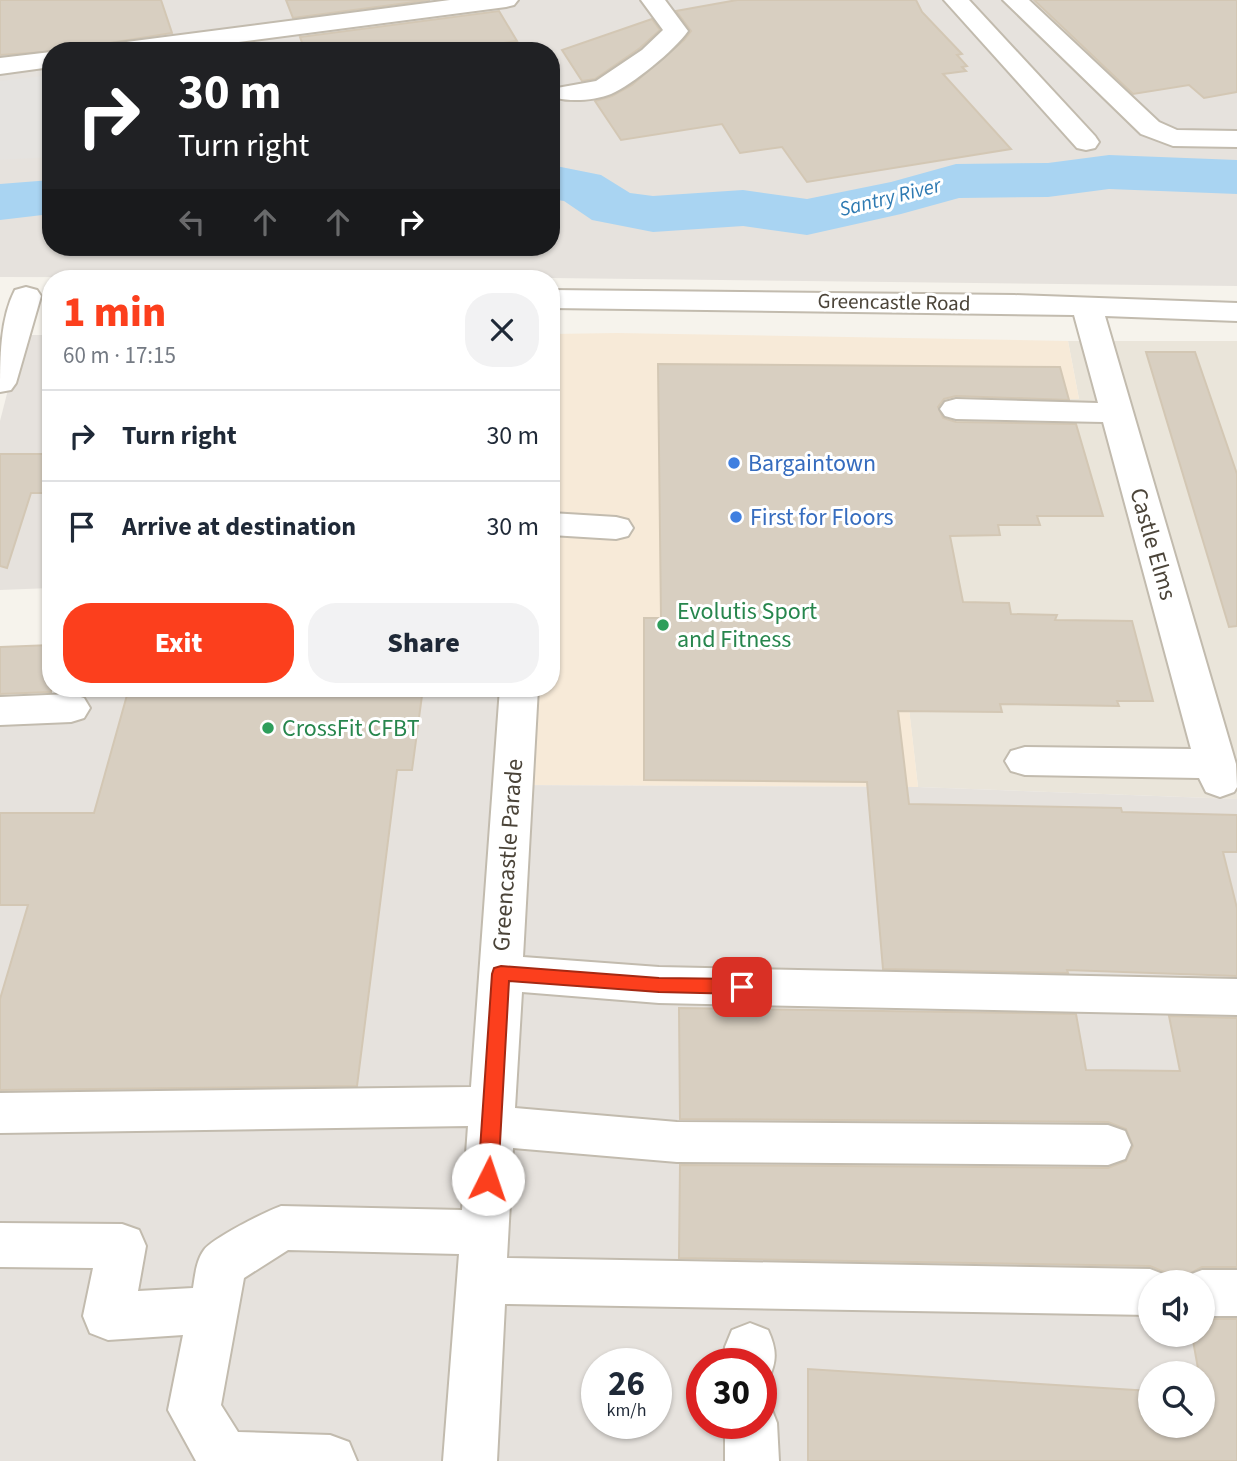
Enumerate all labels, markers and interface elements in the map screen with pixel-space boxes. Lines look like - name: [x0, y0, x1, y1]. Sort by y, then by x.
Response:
- text: 30 m: [178, 58, 282, 128]
- icon: right: [63, 70, 154, 161]
- text: Turn right: [178, 123, 309, 169]
- water label: Santry River: [836, 170, 945, 224]
- icon: left: [173, 203, 211, 241]
- icon: ahead: [246, 203, 284, 241]
- icon: ahead: [319, 203, 357, 241]
- icon: right: [392, 203, 430, 241]
- text: 1 min: [63, 283, 166, 343]
- street label: Greencastle Road: [817, 286, 971, 318]
- button: close: [465, 293, 539, 367]
- text: 60 m · 17:15: [63, 339, 176, 372]
- icon: right: [63, 417, 101, 455]
- text: Turn right: [122, 417, 237, 454]
- text: 30 m: [486, 417, 539, 454]
- place label: Bargaintown: [748, 446, 876, 481]
- marker: Bargaintown: [726, 455, 742, 471]
- street label: Castle Elms: [1120, 484, 1186, 604]
- place label: First for Floors: [750, 500, 894, 535]
- icon: arrive: [63, 508, 101, 546]
- text: Arrive at destination: [122, 508, 356, 545]
- text: 30 m: [486, 508, 539, 545]
- marker: First for Floors: [728, 509, 744, 525]
- place label: Evolutis Sport and Fitness: [677, 594, 817, 657]
- button: Exit: [63, 603, 294, 683]
- button: Share: [308, 603, 539, 683]
- marker: Evolutis Sport and Fitness: [655, 617, 671, 633]
- place label: CrossFit CFBT: [282, 711, 420, 746]
- marker: CrossFit CFBT: [260, 720, 276, 736]
- street label: Greencastle Parade: [484, 758, 532, 952]
- pin: [712, 957, 772, 1017]
- icon: arrive: [723, 968, 761, 1006]
- position arrow: [451, 1142, 525, 1216]
- map controls: [1138, 1270, 1215, 1438]
- button: sound: [1138, 1270, 1215, 1347]
- speed limit sign: 30: [686, 1348, 777, 1439]
- text: 26: [608, 1359, 645, 1409]
- button: search: [1138, 1361, 1215, 1438]
- text: km/h: [607, 1398, 646, 1423]

